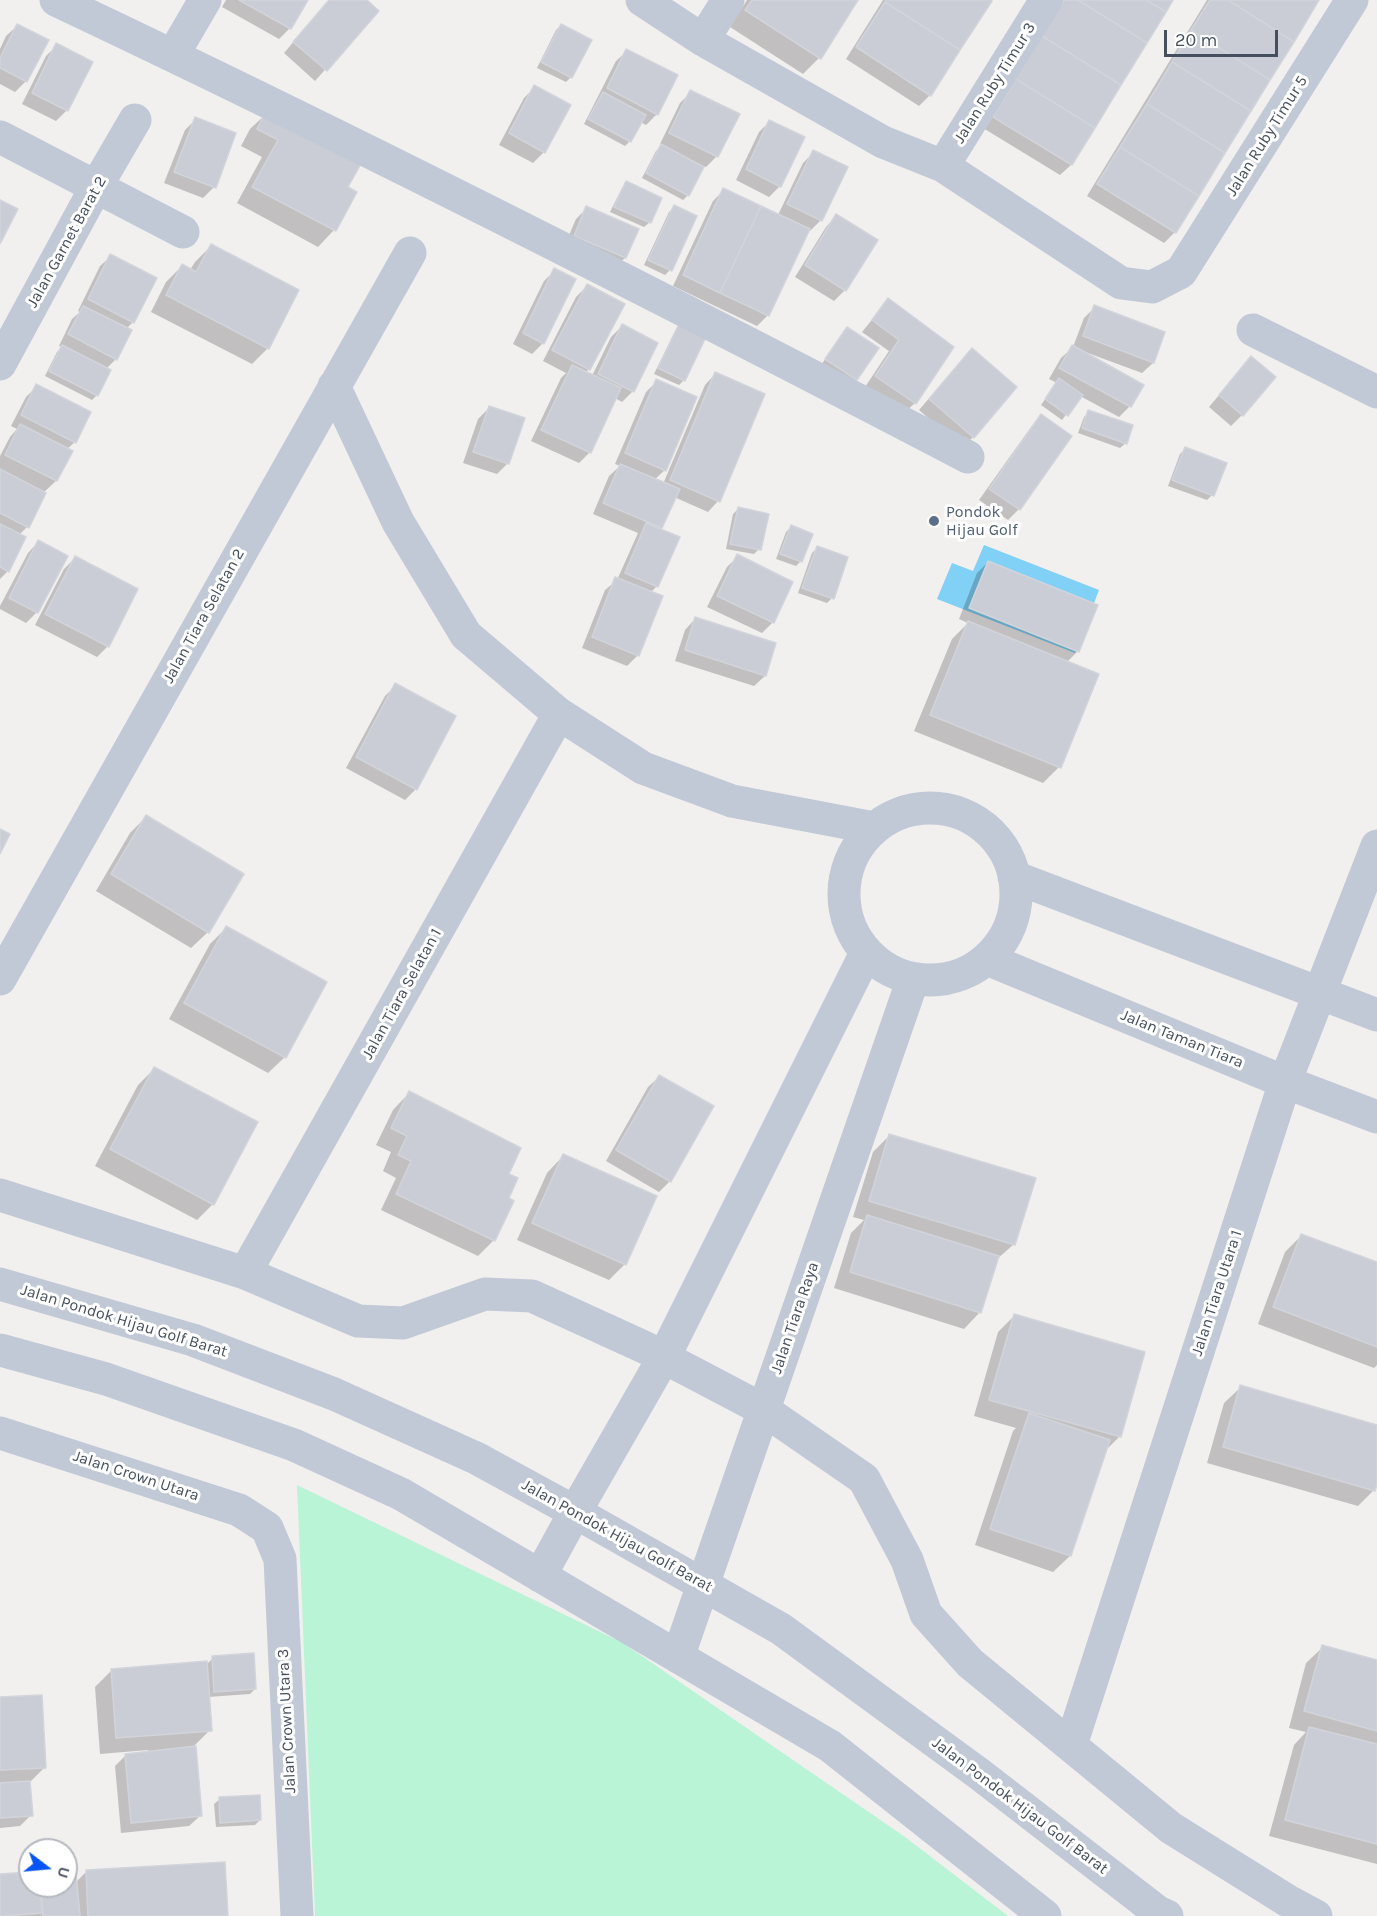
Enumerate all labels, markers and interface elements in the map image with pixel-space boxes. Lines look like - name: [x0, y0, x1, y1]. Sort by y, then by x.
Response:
- scale bar: [1167, 18, 1281, 56]
- street label: Jalan Ruby Timur 3: [950, 19, 1040, 147]
- text: 20 m: [1175, 29, 1217, 51]
- street label: Jalan Ruby Timur 5: [1222, 72, 1312, 200]
- street label: Jalan Garnet Barat 2: [23, 173, 111, 311]
- place label: Pondok Hijau Golf: [946, 502, 1018, 540]
- marker: Pondok Hijau Golf: [927, 514, 941, 528]
- street label: Jalan Tiara Selatan 2: [159, 545, 249, 687]
- street label: Jalan Tiara Selatan 1: [358, 925, 446, 1063]
- street label: Jalan Taman Tiara: [1118, 1006, 1246, 1072]
- street label: Jalan Tiara Utara 1: [1188, 1228, 1246, 1358]
- street label: Jalan Tiara Raya: [767, 1260, 823, 1376]
- street label: Jalan Pondok Hijau Golf Barat: [18, 1280, 230, 1362]
- street label: Jalan Crown Utara: [71, 1447, 201, 1505]
- street label: Jalan Pondok Hijau Golf Barat: [518, 1475, 716, 1597]
- street label: Jalan Crown Utara 3: [274, 1648, 300, 1794]
- street label: Jalan Pondok Hijau Golf Barat: [928, 1734, 1112, 1878]
- north arrow: [18, 1838, 78, 1898]
- text: U: [53, 1865, 75, 1880]

